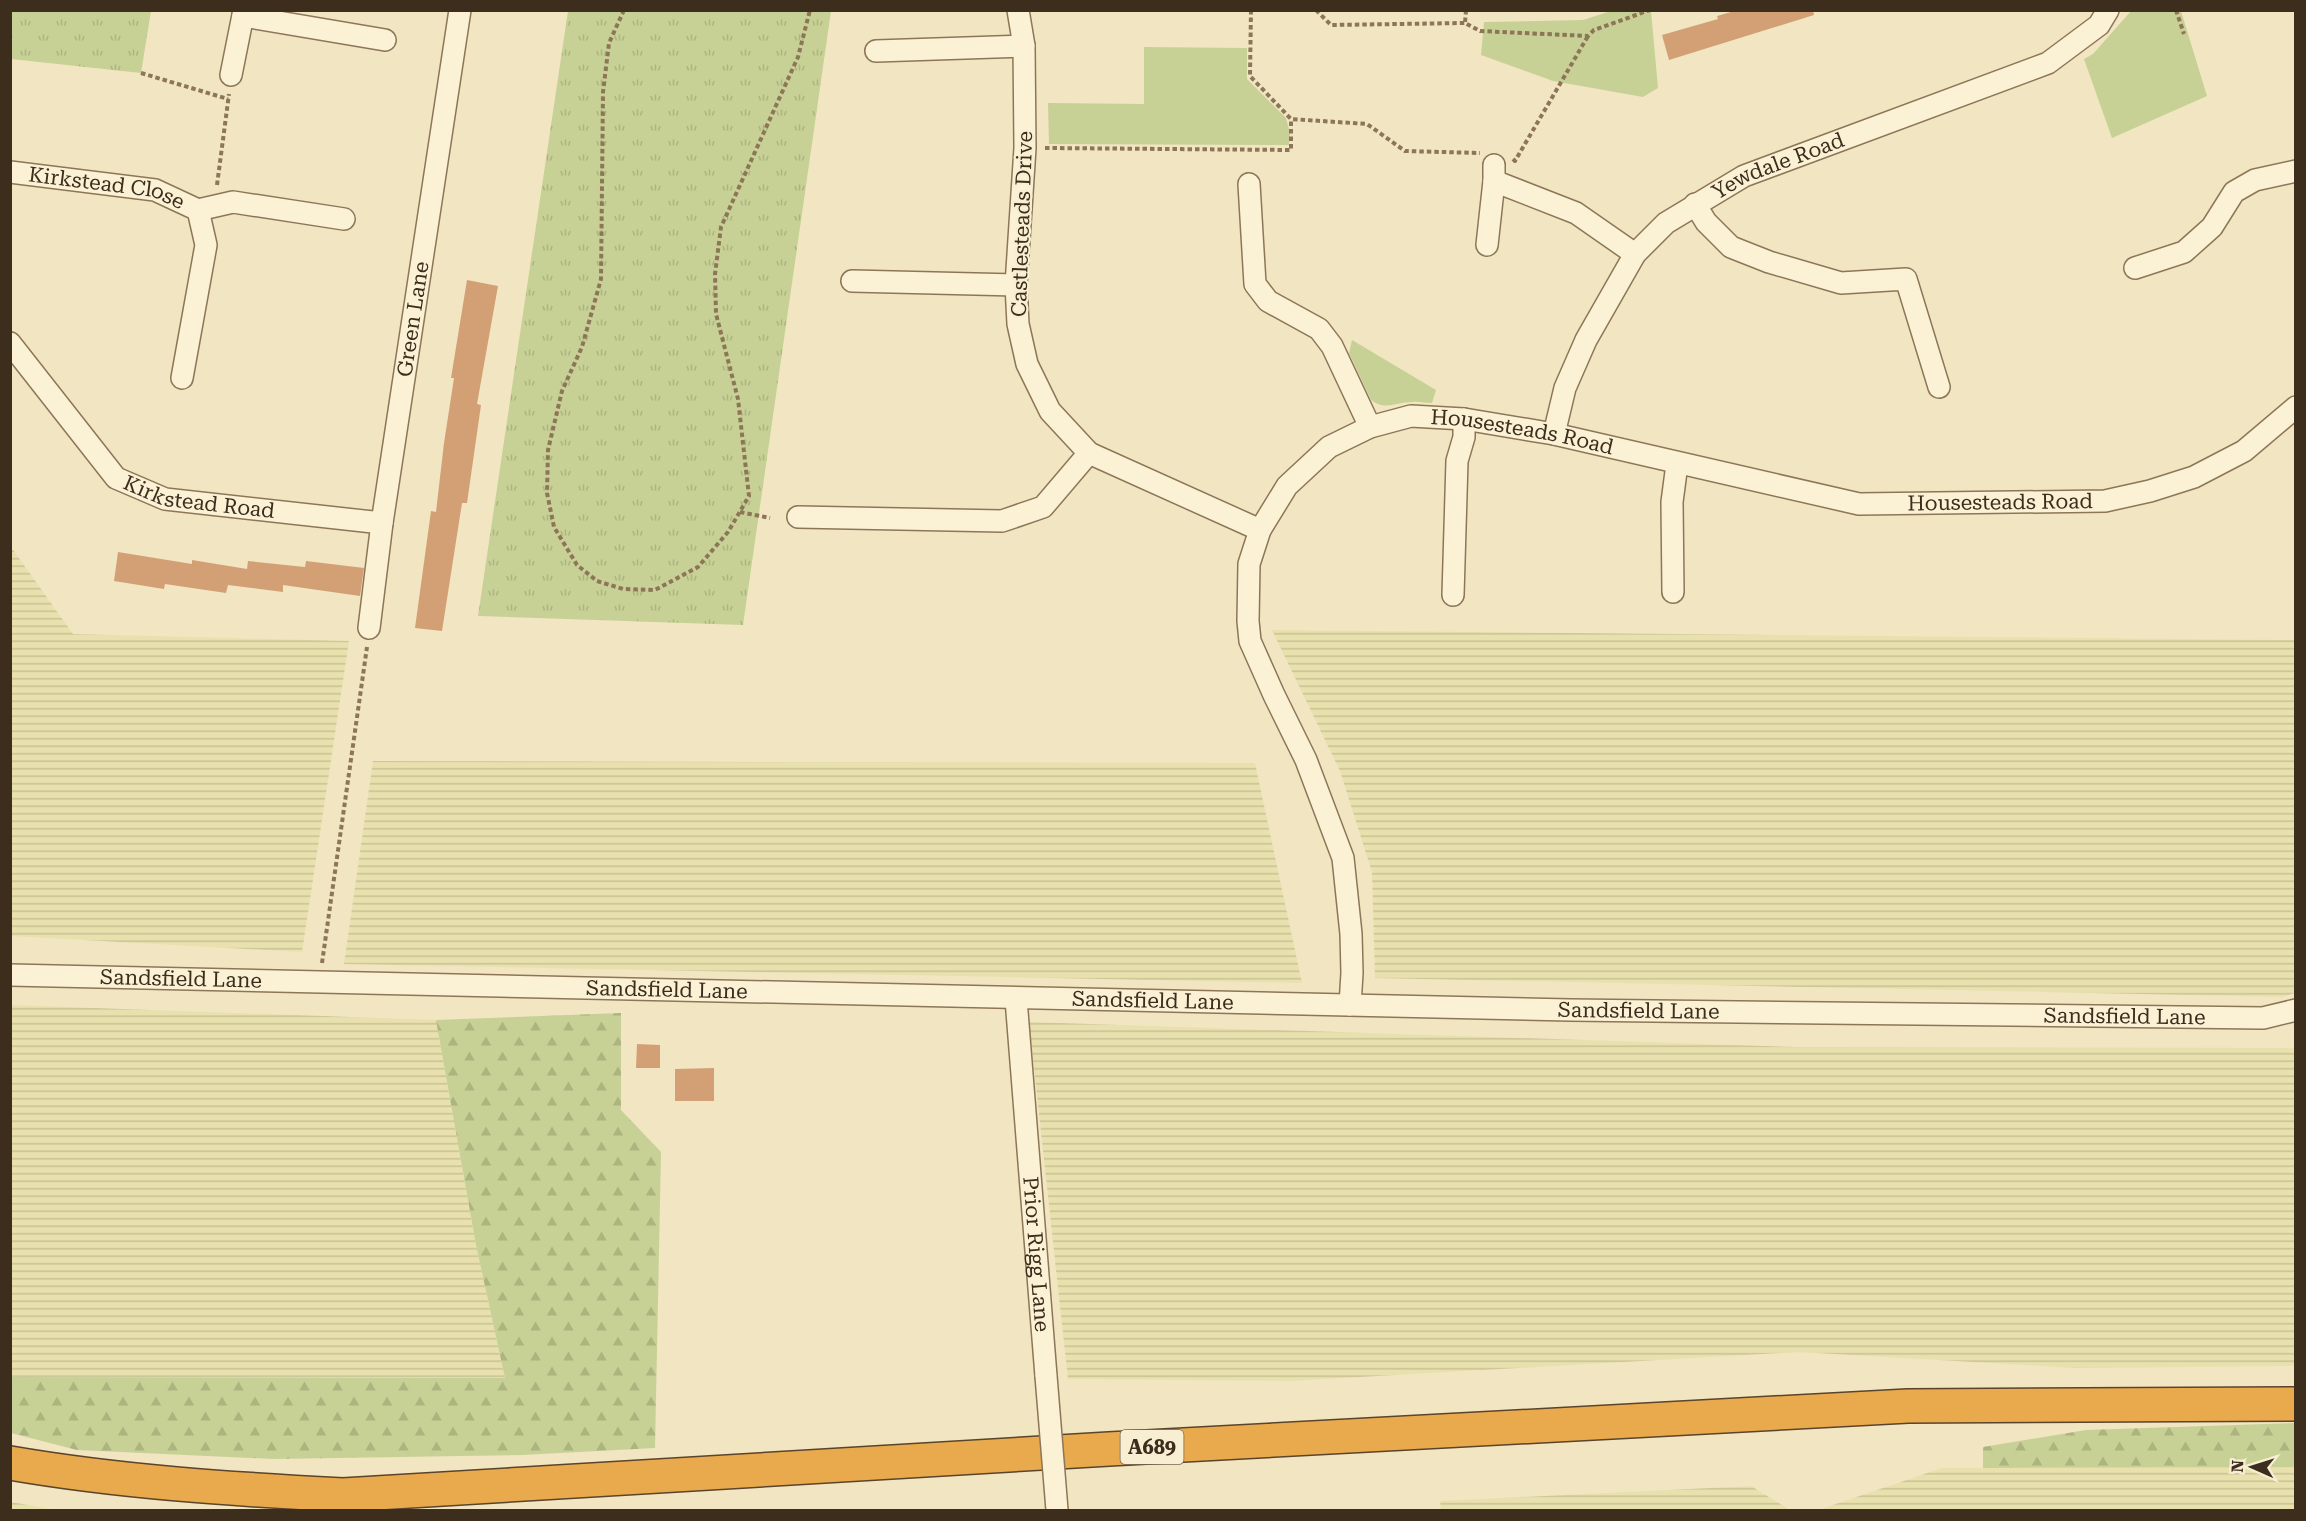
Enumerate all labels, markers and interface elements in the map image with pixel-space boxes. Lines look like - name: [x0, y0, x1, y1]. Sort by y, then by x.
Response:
- street label: Yewdale Road: [1708, 128, 1848, 204]
- street label: Castlesteads Drive: [1007, 131, 1037, 317]
- street label: Kirkstead Close: [27, 162, 188, 214]
- street label: Green Lane: [392, 260, 434, 379]
- street label: Housesteads Road: [1430, 405, 1616, 459]
- street label: Kirkstead Road: [120, 471, 276, 523]
- street label: Housesteads Road: [1907, 489, 2093, 515]
- street label: Sandsfield Lane: [100, 965, 262, 993]
- street label: Sandsfield Lane: [586, 976, 748, 1004]
- street label: Sandsfield Lane: [1072, 987, 1234, 1014]
- street label: Sandsfield Lane: [1557, 998, 1720, 1024]
- street label: Sandsfield Lane: [2043, 1003, 2206, 1029]
- street label: Prior Rigg Lane: [1018, 1175, 1054, 1333]
- road number: A689: [1120, 1430, 1184, 1464]
- north arrow: [2222, 1437, 2282, 1497]
- text: N: [2228, 1460, 2247, 1473]

